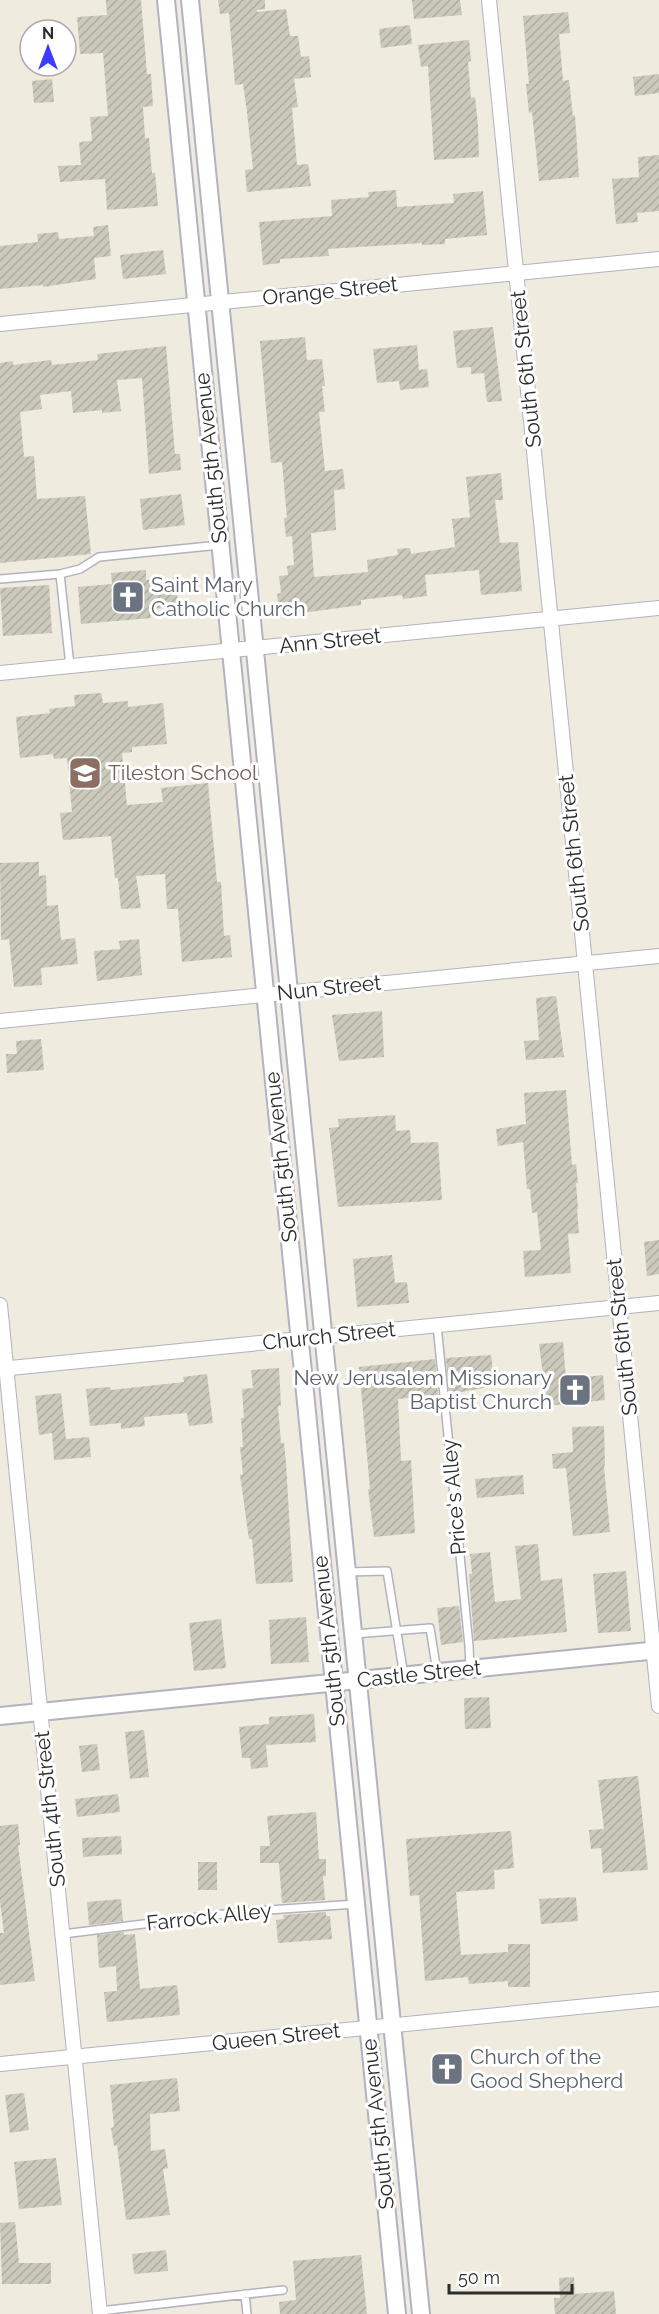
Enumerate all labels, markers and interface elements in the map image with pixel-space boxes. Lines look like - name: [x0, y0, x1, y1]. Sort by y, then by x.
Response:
- north arrow: [18, 18, 78, 78]
- text: N: [42, 24, 54, 43]
- street label: Orange Street: [261, 271, 399, 310]
- street label: South 6th Street: [505, 289, 546, 449]
- street label: South 5th Avenue: [189, 371, 232, 545]
- place label: Saint Mary Catholic Church: [151, 572, 306, 621]
- church icon: Saint Mary Catholic Church: [110, 579, 146, 615]
- street label: Ann Street: [278, 623, 382, 658]
- school or university icon: Tileston School: [67, 755, 103, 791]
- place label: Tileston School: [108, 760, 258, 785]
- street label: South 6th Street: [553, 773, 594, 933]
- street label: Nun Street: [276, 970, 382, 1005]
- street label: South 5th Avenue: [259, 1070, 302, 1244]
- street label: South 6th Street: [601, 1257, 642, 1417]
- street label: Church Street: [261, 1316, 397, 1355]
- place label: New Jerusalem Missionary Baptist Church: [293, 1365, 552, 1414]
- church icon: New Jerusalem Missionary Baptist Church: [557, 1372, 593, 1408]
- street label: Price's Alley: [436, 1438, 471, 1556]
- street label: South 5th Avenue: [307, 1554, 350, 1728]
- street label: Castle Street: [356, 1655, 482, 1692]
- street label: South 4th Street: [29, 1730, 70, 1888]
- street label: Farrock Alley: [145, 1897, 273, 1936]
- street label: Queen Street: [211, 2017, 341, 2056]
- street label: South 5th Avenue: [356, 2037, 399, 2211]
- place label: Church of the Good Shepherd: [470, 2044, 623, 2093]
- church icon: Church of the Good Shepherd: [429, 2051, 465, 2087]
- scale bar: [449, 2257, 572, 2295]
- text: 50 m: [458, 2267, 500, 2288]

